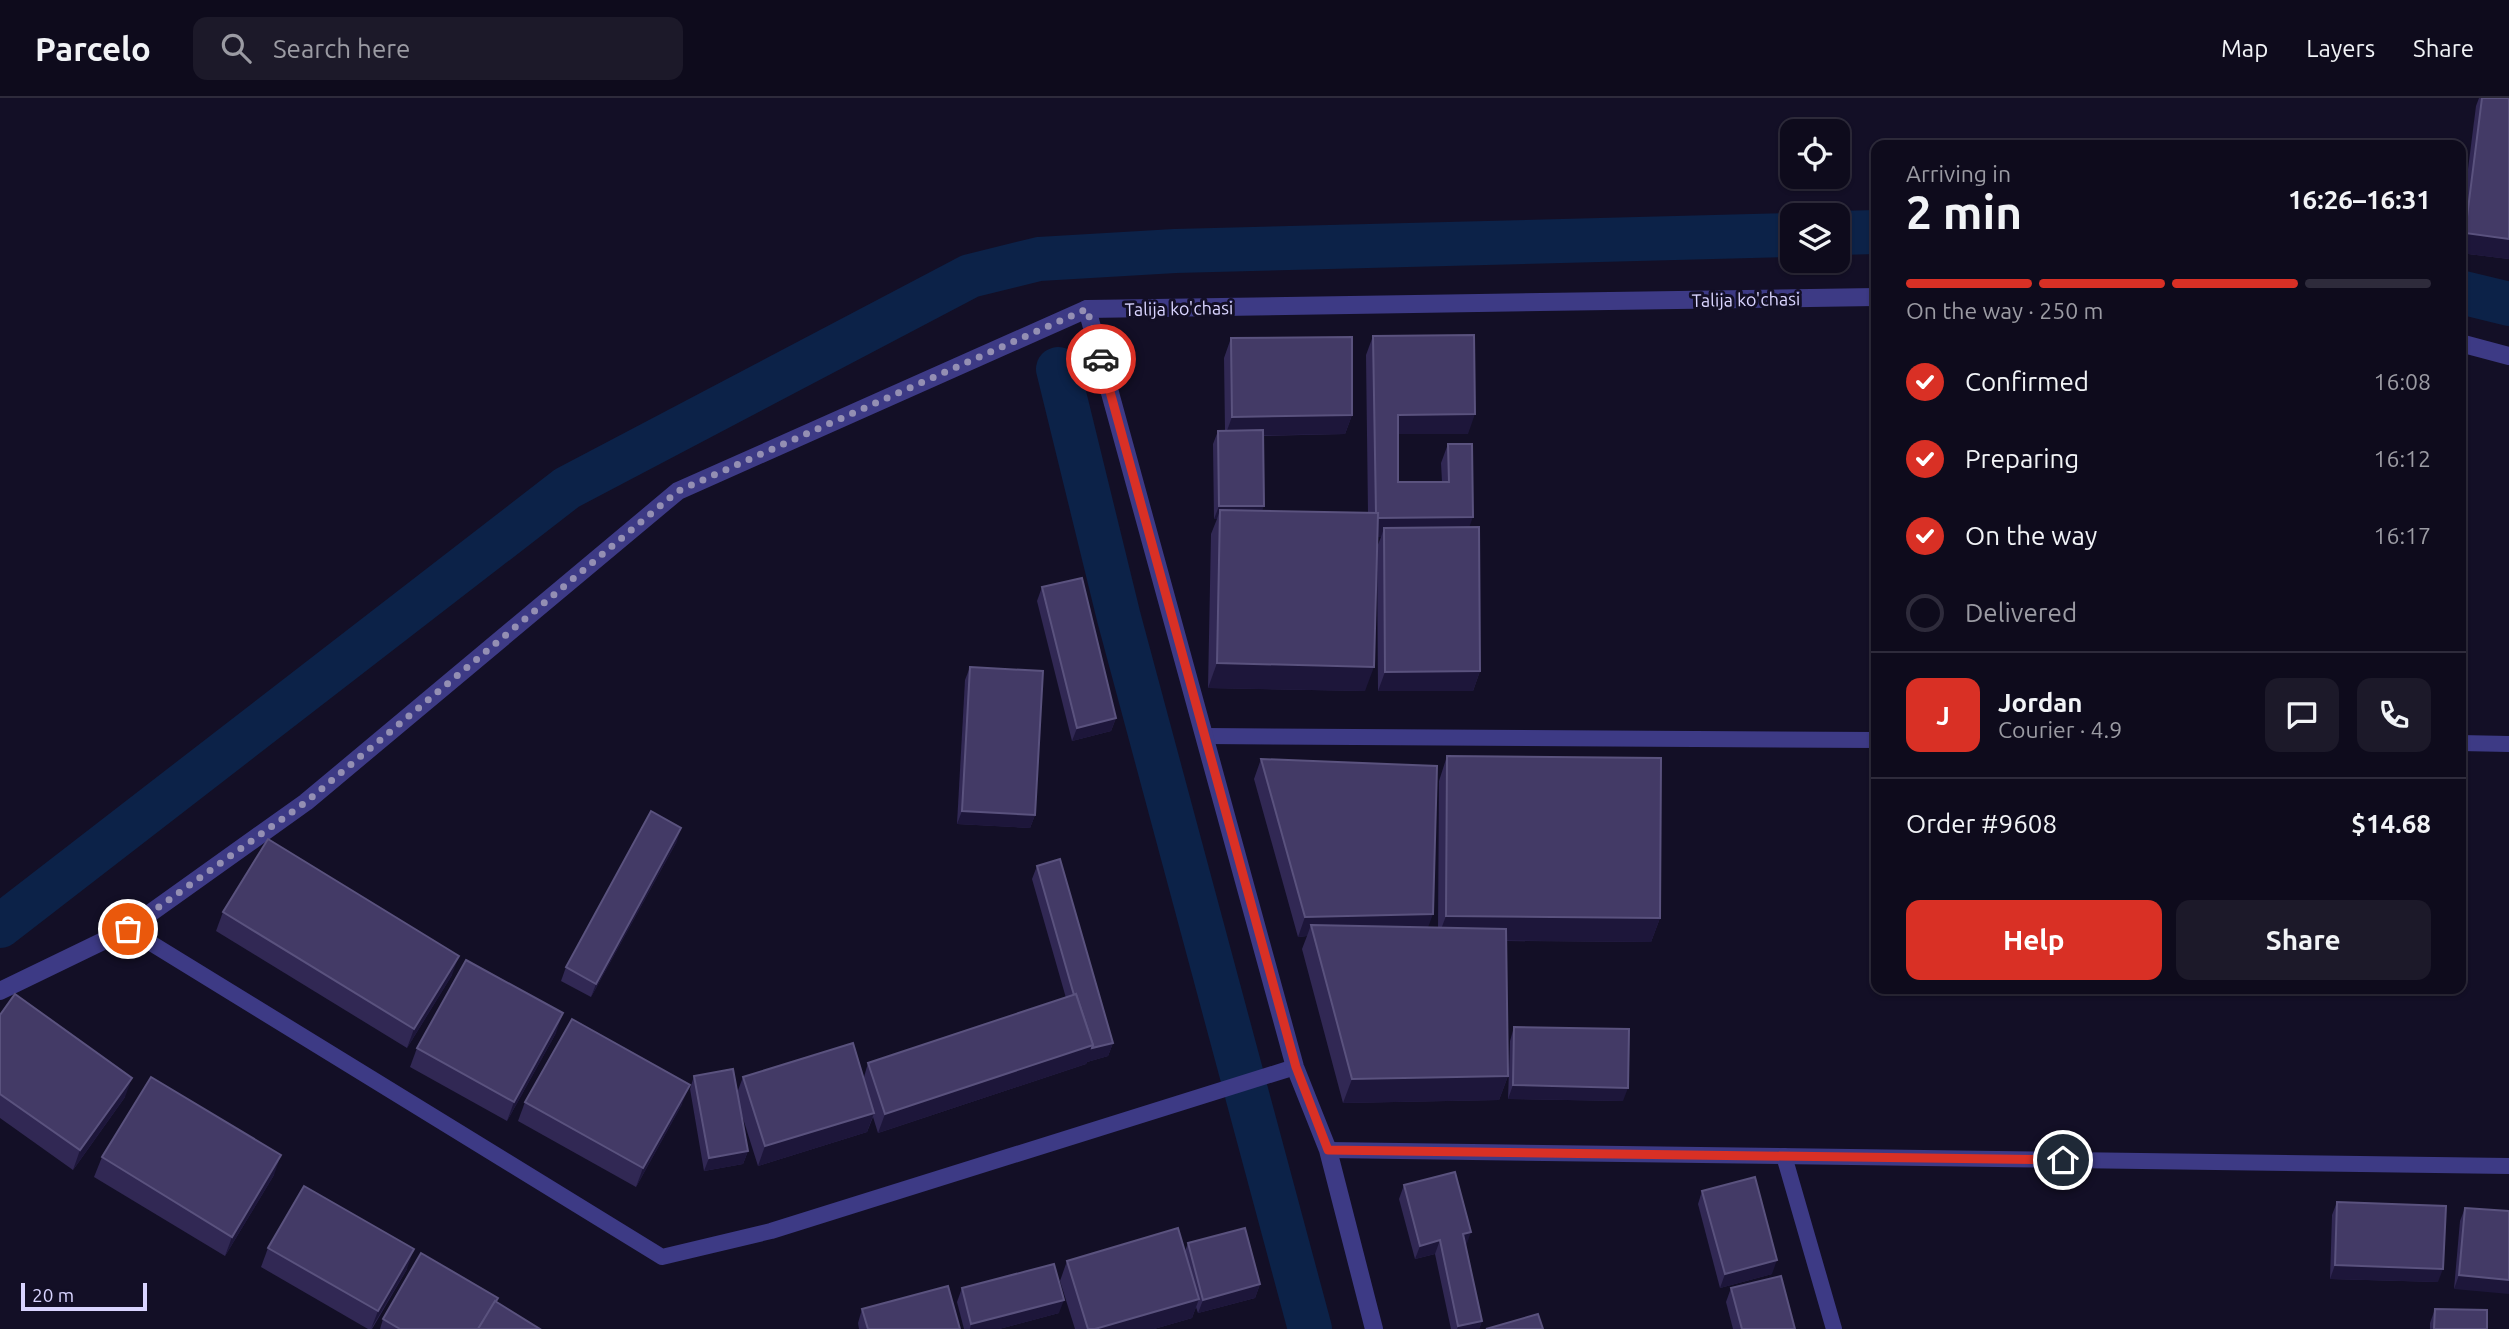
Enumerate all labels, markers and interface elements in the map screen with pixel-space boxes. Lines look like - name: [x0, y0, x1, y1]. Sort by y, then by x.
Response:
- search box: [193, 17, 683, 80]
- icon: search: [217, 29, 255, 67]
- text: Parcelo: [35, 30, 151, 67]
- text: Search here: [273, 34, 410, 63]
- text: Map: [2221, 35, 2268, 62]
- text: Layers: [2306, 35, 2375, 62]
- text: Share: [2413, 35, 2474, 62]
- map controls: [1780, 119, 1850, 273]
- button: locate: [1780, 119, 1850, 189]
- text: Arriving in: [1906, 161, 2011, 186]
- text: 16:26–16:31: [2288, 185, 2431, 214]
- text: 2 min: [1906, 186, 2022, 238]
- button: layers: [1780, 203, 1850, 273]
- street label: Talija ko'chasi: [1691, 288, 1801, 310]
- street label: Talija ko'chasi: [1124, 297, 1234, 319]
- text: On the way · 250 m: [1906, 298, 2103, 323]
- courier: [1066, 324, 1136, 394]
- icon: car: [1082, 340, 1120, 378]
- icon: check: [1906, 363, 1944, 401]
- text: Confirmed: [1965, 367, 2089, 396]
- text: 16:08: [2373, 369, 2431, 394]
- icon: check: [1906, 440, 1944, 478]
- text: Preparing: [1965, 444, 2079, 473]
- text: 16:12: [2373, 446, 2431, 471]
- icon: check: [1906, 517, 1944, 555]
- text: On the way: [1965, 521, 2097, 550]
- text: 16:17: [2373, 523, 2431, 548]
- text: Delivered: [1965, 598, 2077, 627]
- button: chat: [2265, 678, 2339, 752]
- button: phone: [2357, 678, 2431, 752]
- text: Jordan: [1998, 688, 2083, 717]
- text: J: [1936, 701, 1950, 730]
- text: Courier · 4.9: [1998, 717, 2122, 742]
- text: Order #9608: [1906, 809, 2057, 838]
- text: $14.68: [2351, 809, 2431, 838]
- pin: [98, 899, 158, 959]
- button: Help: [1906, 900, 2162, 980]
- button: Share: [2176, 900, 2431, 980]
- icon: bag: [109, 910, 147, 948]
- pin: [2033, 1130, 2093, 1190]
- icon: home: [2044, 1141, 2082, 1179]
- scale bar: [21, 1280, 147, 1312]
- text: 20 m: [32, 1284, 74, 1306]

